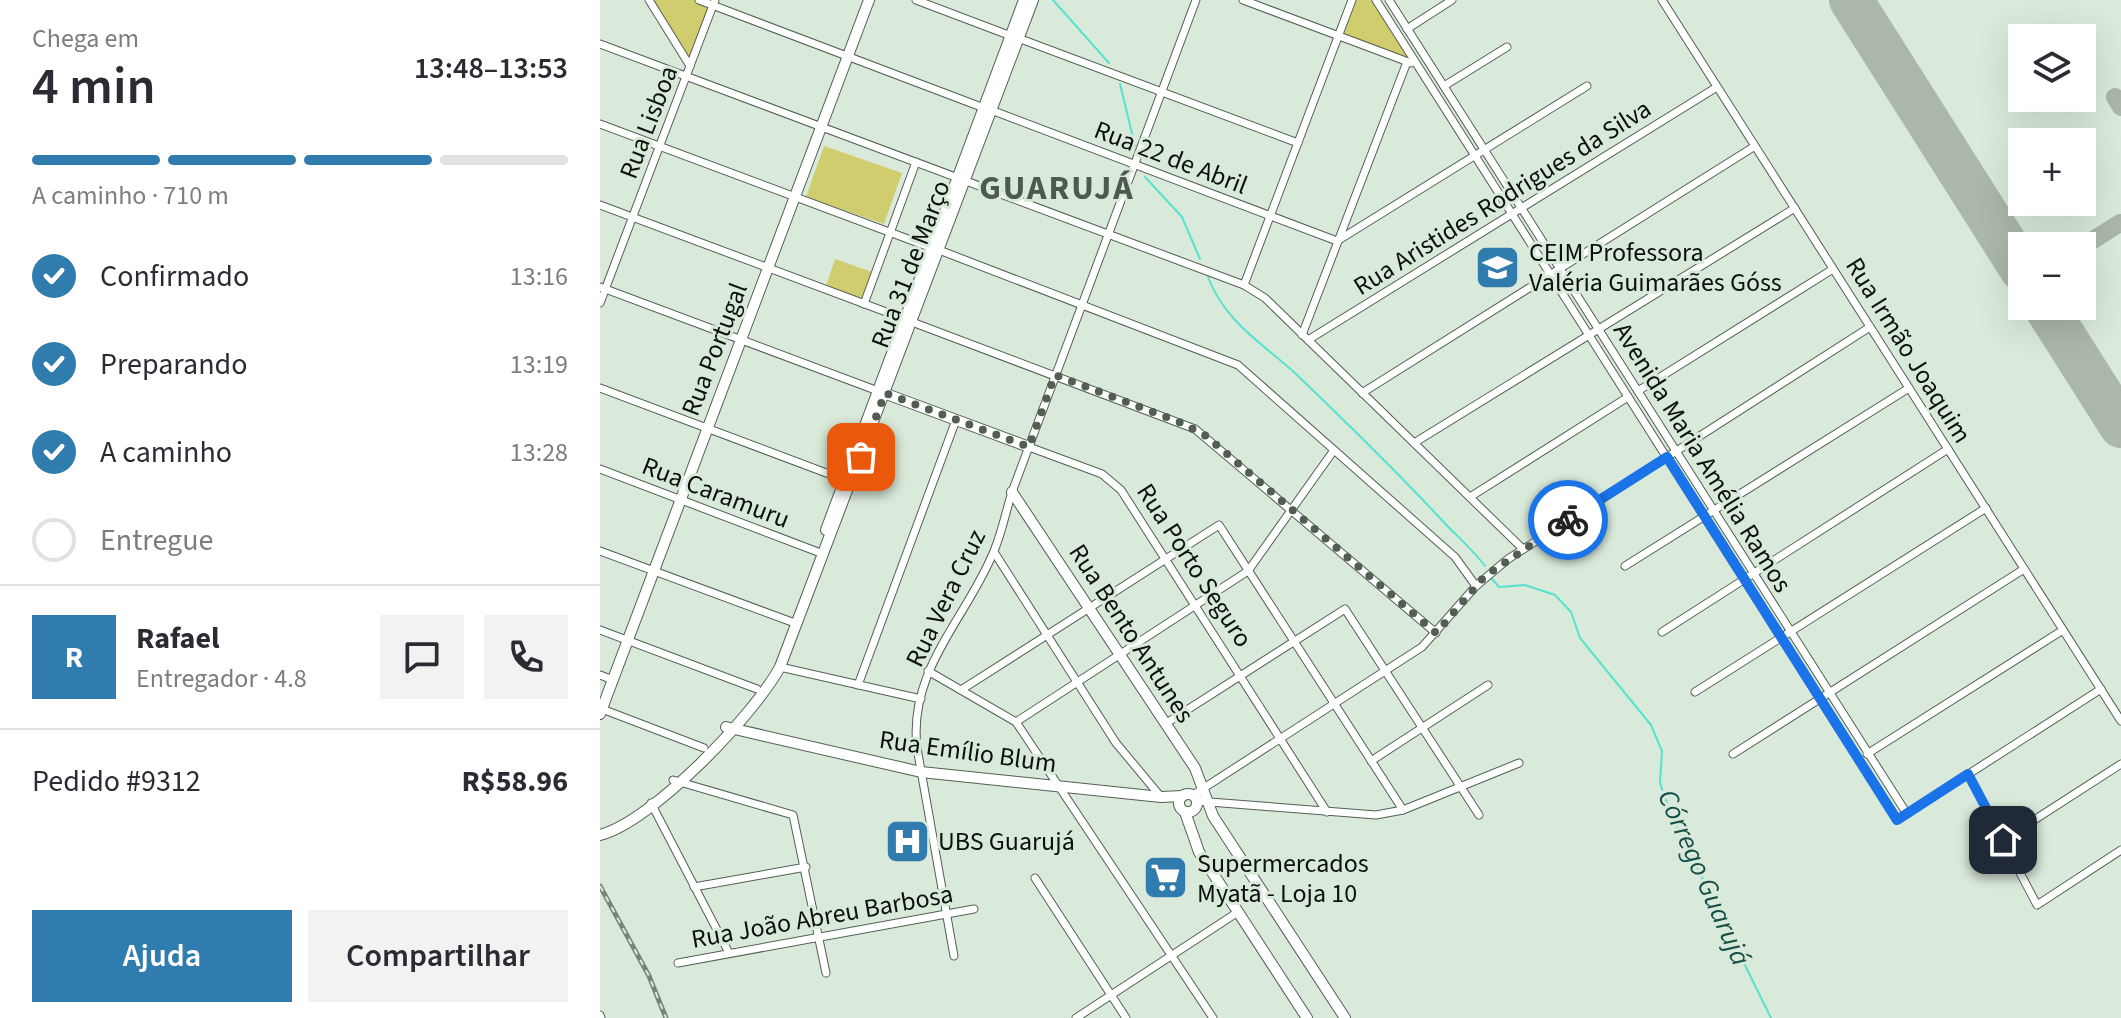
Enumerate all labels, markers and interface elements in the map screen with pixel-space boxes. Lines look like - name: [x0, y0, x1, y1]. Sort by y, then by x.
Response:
- text: Chega em: [32, 20, 139, 57]
- map controls: [2008, 24, 2096, 320]
- button: layers: [2008, 24, 2096, 112]
- text: 13:48–13:53: [414, 47, 568, 90]
- text: 4 min: [32, 50, 156, 124]
- street label: Rua Lisboa: [610, 60, 687, 184]
- street label: Rua Aristides Rodrigues da Silva: [1346, 90, 1658, 304]
- street label: Rua 22 de Abril: [1089, 111, 1253, 204]
- button: +: [2008, 128, 2096, 216]
- district label: GUARUJÁ: [979, 164, 1135, 213]
- street label: Rua 31 de Março: [861, 175, 959, 353]
- text: A caminho · 710 m: [32, 177, 229, 214]
- button: −: [2008, 232, 2096, 320]
- place label: CEIM Professora Valéria Guimarães Góss: [1529, 234, 1782, 301]
- school or university icon: CEIM Professora Valéria Guimarães Góss: [1474, 243, 1522, 291]
- street label: Rua Irmão Joaquim: [1836, 250, 1981, 450]
- icon: check: [32, 254, 76, 298]
- text: Confirmado: [100, 255, 249, 298]
- text: 13:16: [510, 258, 568, 295]
- street label: Rua Portugal: [672, 277, 757, 421]
- street label: Avenida Maria Amélia Ramos: [1604, 315, 1801, 600]
- icon: check: [32, 342, 76, 386]
- text: Preparando: [100, 343, 247, 386]
- text: 13:19: [510, 346, 568, 383]
- pin: [827, 423, 895, 491]
- icon: check: [32, 430, 76, 474]
- text: A caminho: [100, 431, 232, 474]
- text: 13:28: [510, 434, 568, 471]
- icon: bag: [839, 435, 883, 479]
- street label: Rua Caramuru: [637, 447, 795, 538]
- street label: Rua Porto Seguro: [1128, 476, 1262, 655]
- courier: [1528, 480, 1608, 560]
- icon: bike: [1546, 498, 1590, 542]
- text: Entregue: [100, 519, 213, 562]
- street label: Rua Vera Cruz: [896, 523, 995, 673]
- street label: Rua Bento Antunes: [1060, 537, 1203, 730]
- button: chat: [380, 615, 464, 699]
- button: phone: [484, 615, 568, 699]
- text: Rafael: [136, 617, 220, 660]
- text: R: [65, 636, 83, 679]
- text: Entregador · 4.8: [136, 660, 307, 697]
- street label: Rua Emílio Blum: [877, 721, 1059, 782]
- text: Pedido #9312: [32, 760, 201, 803]
- text: R$58.96: [461, 760, 568, 803]
- water label: Córrego Guarujá: [1647, 783, 1761, 972]
- pin: [1969, 806, 2037, 874]
- hospital icon: UBS Guarujá: [883, 817, 931, 865]
- icon: home: [1981, 818, 2025, 862]
- place label: UBS Guarujá: [938, 823, 1075, 860]
- place label: Supermercados Myatã - Loja 10: [1197, 845, 1369, 912]
- supermarket icon: Supermercados Myatã - Loja 10: [1142, 854, 1190, 902]
- street label: Rua João Abreu Barbosa: [688, 875, 956, 958]
- button: Ajuda: [32, 910, 292, 1002]
- button: Compartilhar: [308, 910, 568, 1002]

